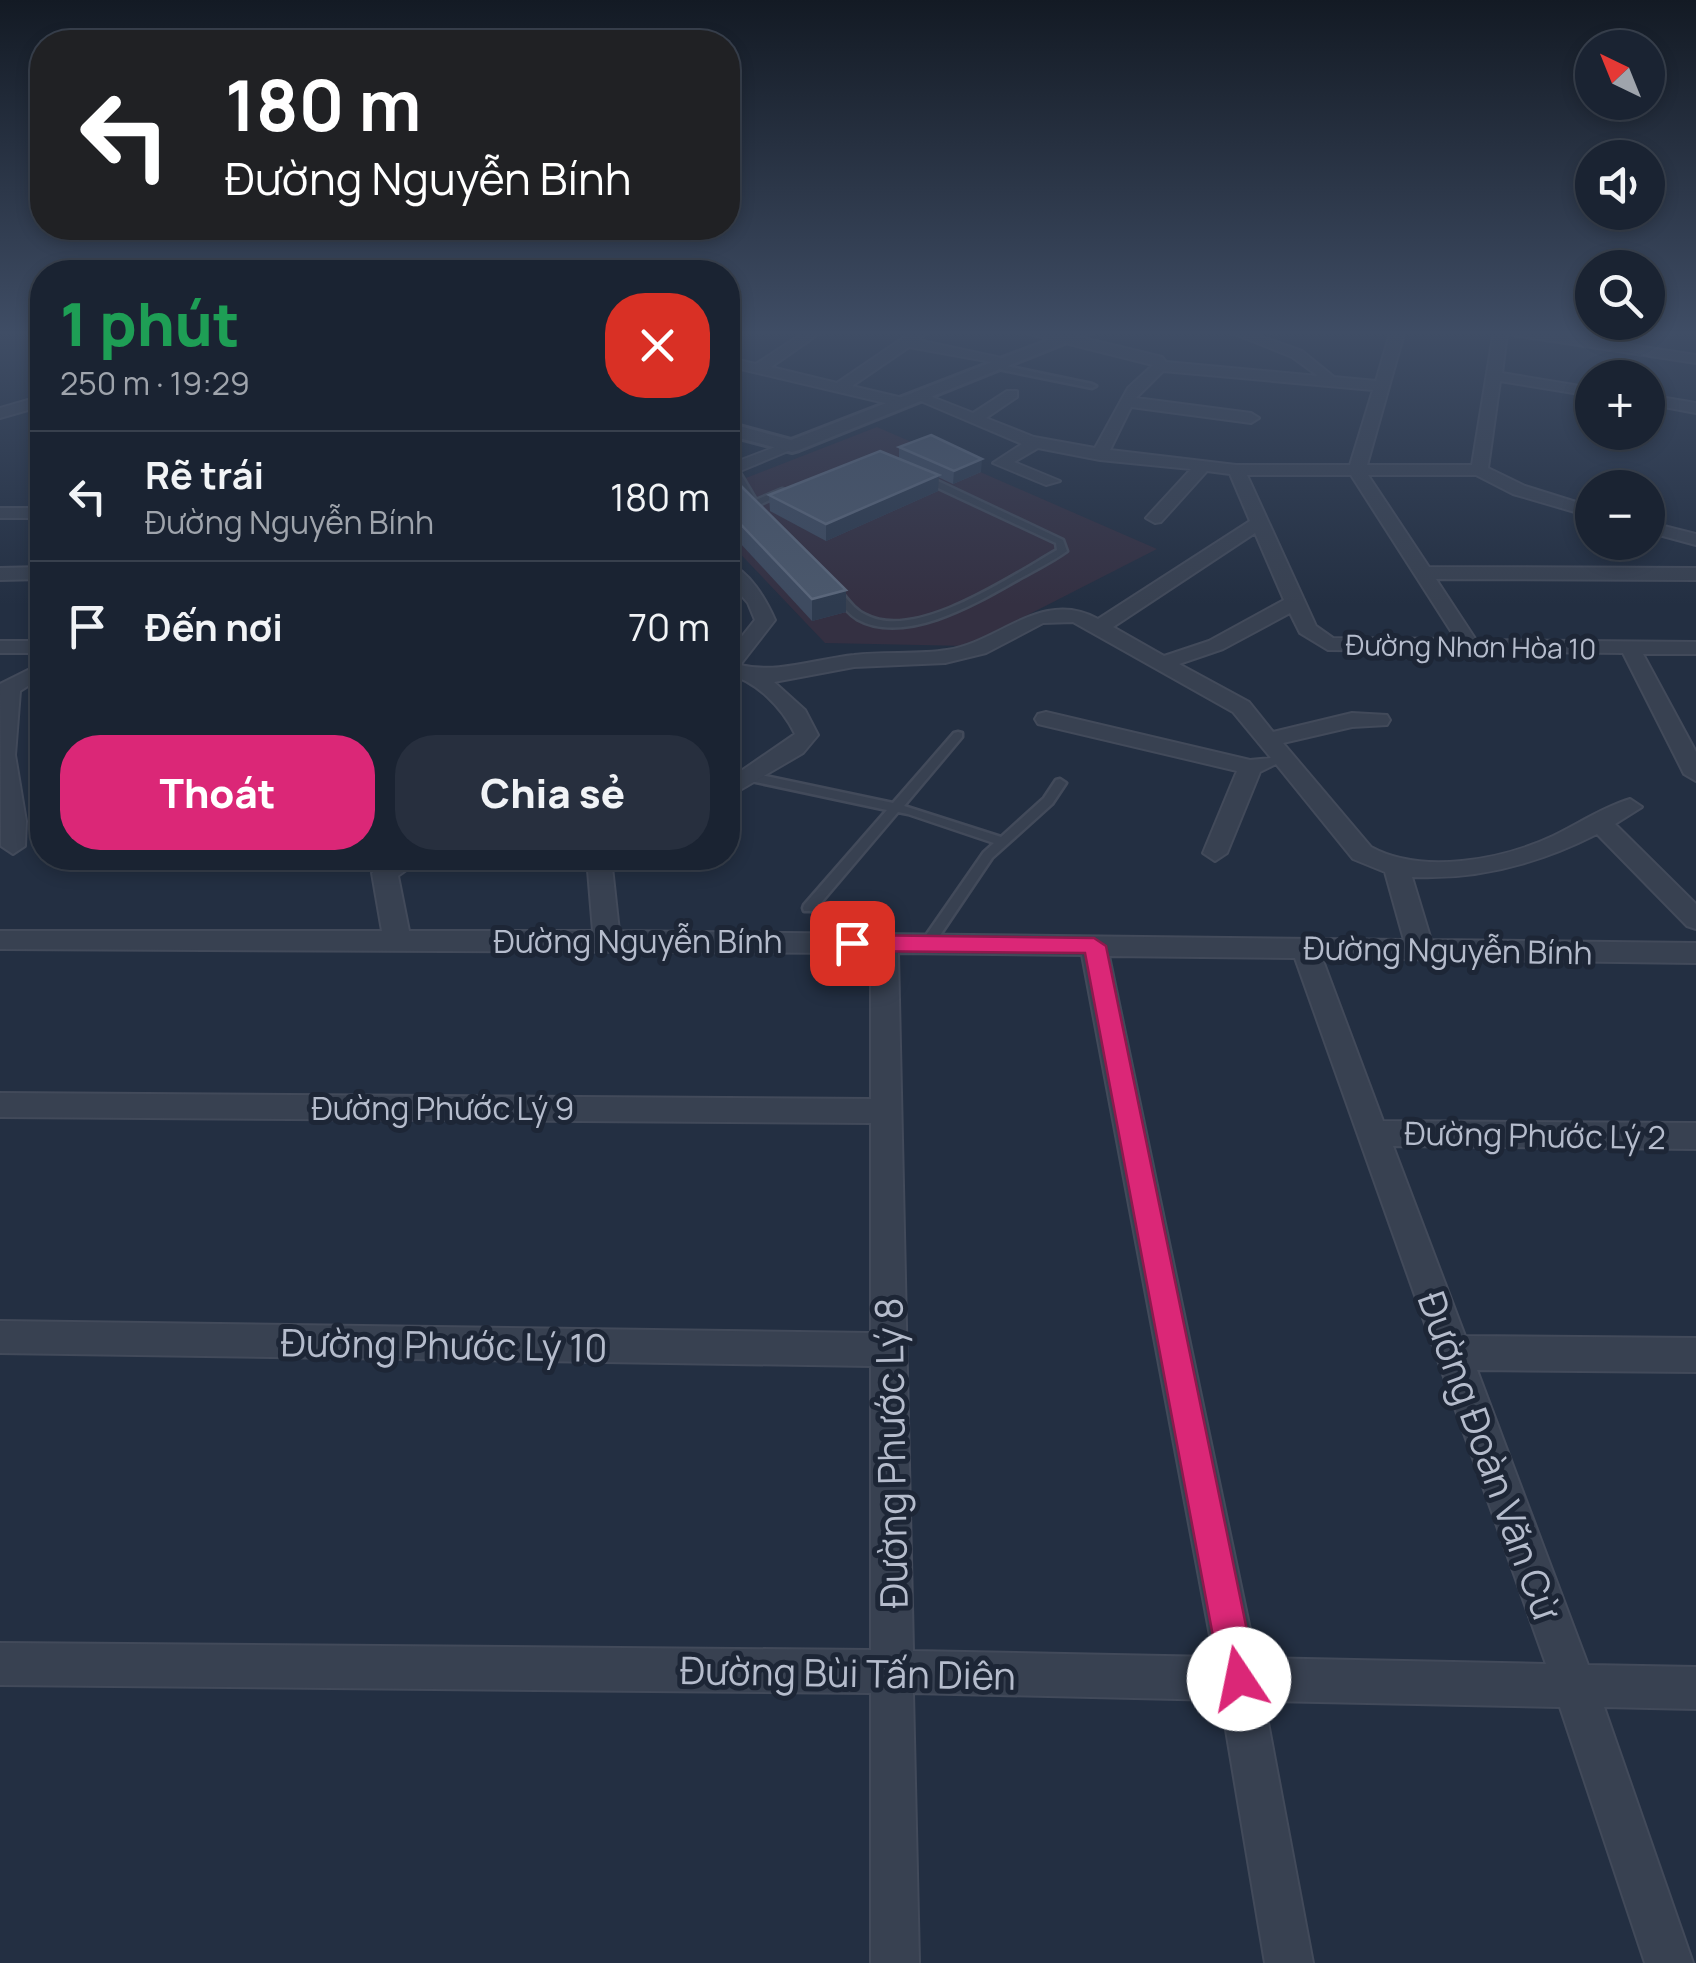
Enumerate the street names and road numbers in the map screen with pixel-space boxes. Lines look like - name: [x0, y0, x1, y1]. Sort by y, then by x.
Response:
- street label: Đường Nhơn Hòa 10: [1345, 625, 1597, 667]
- street label: Đường Nguyễn Bính: [494, 919, 782, 963]
- street label: Đường Nguyễn Bính: [1303, 925, 1593, 975]
- street label: Đường Phước Lý 9: [312, 1086, 574, 1130]
- street label: Đường Phước Lý 2: [1404, 1111, 1666, 1159]
- street label: Đường Đoàn Văn Cừ: [1407, 1284, 1574, 1627]
- street label: Đường Phước Lý 8: [861, 1297, 919, 1609]
- street label: Đường Phước Lý 10: [280, 1315, 608, 1373]
- street label: Đường Bùi Tấn Diên: [680, 1643, 1016, 1701]

